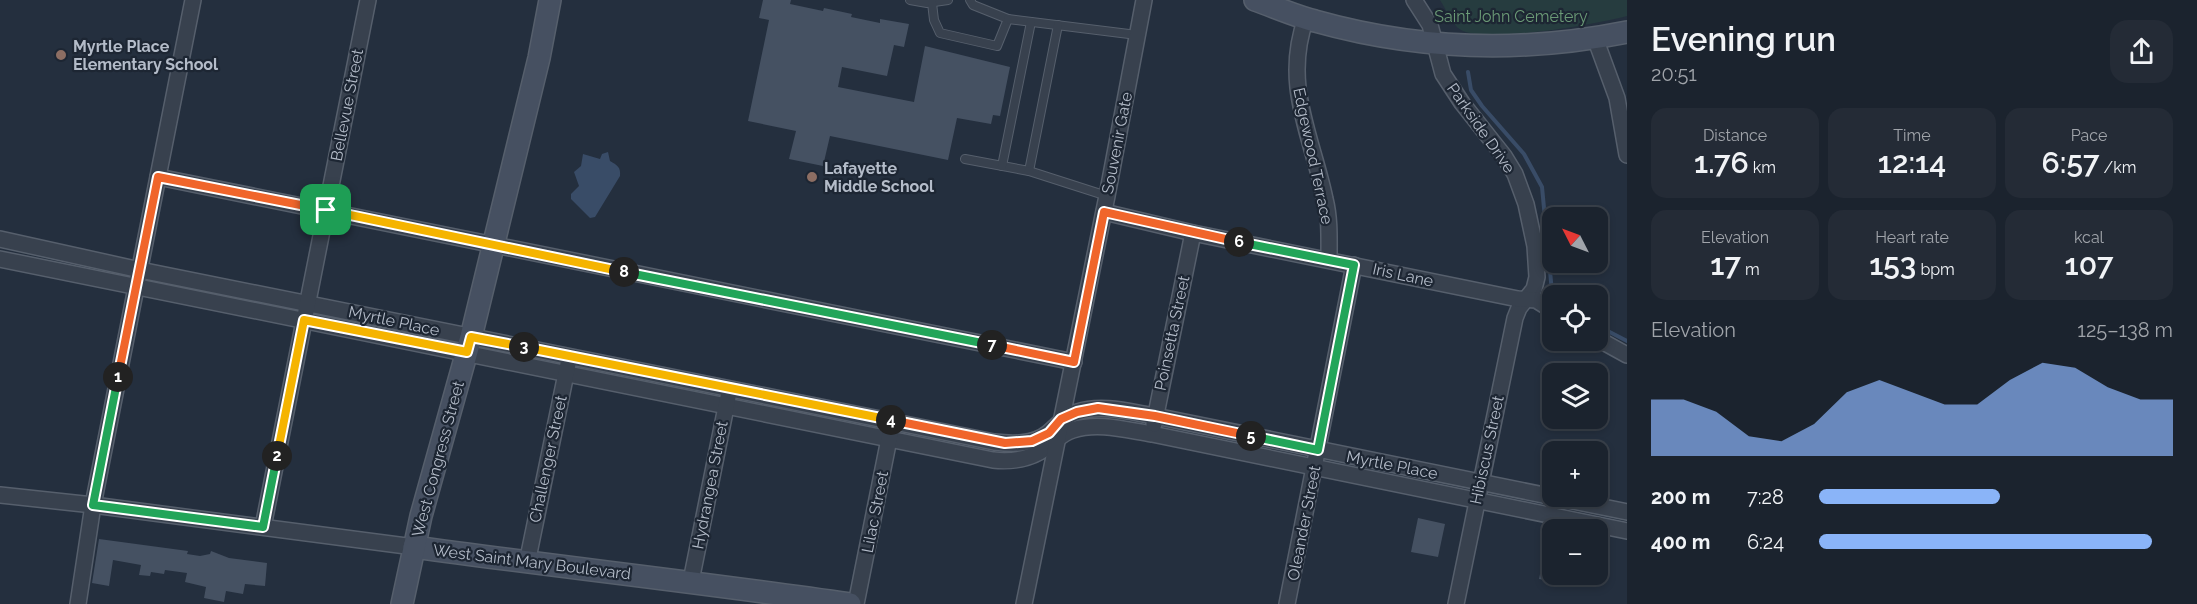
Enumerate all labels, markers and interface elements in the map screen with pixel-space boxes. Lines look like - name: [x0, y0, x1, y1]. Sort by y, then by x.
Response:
- park label: Saint John Cemetery: [1434, 7, 1588, 26]
- text: Evening run: [1651, 20, 1836, 59]
- button: share: [2110, 20, 2173, 83]
- place label: Myrtle Place Elementary School: [73, 37, 219, 74]
- street label: Bellevue Street: [327, 47, 367, 163]
- marker: Myrtle Place Elementary School: [54, 48, 68, 62]
- text: 20:51: [1651, 62, 1697, 86]
- street label: Parkside Drive: [1443, 79, 1519, 177]
- street label: Edgewood Terrace: [1289, 86, 1337, 226]
- street label: Souvenir Gate: [1098, 91, 1136, 195]
- text: Distance: [1703, 126, 1767, 145]
- text: Time: [1893, 126, 1931, 145]
- text: Pace: [2071, 126, 2107, 145]
- text: 1.76: [1694, 145, 1749, 180]
- text: 12:14: [1878, 145, 1946, 180]
- text: 6:57: [2042, 145, 2099, 180]
- text: km: [1749, 158, 1776, 177]
- text: /km: [2099, 158, 2136, 177]
- place label: Lafayette Middle School: [824, 159, 935, 196]
- marker: Lafayette Middle School: [805, 170, 819, 184]
- pin: [300, 184, 351, 235]
- icon: arrive: [309, 193, 342, 226]
- north arrow: [1542, 207, 1608, 273]
- map controls: [1542, 207, 1608, 585]
- pin: 6: [1224, 227, 1254, 257]
- text: Elevation: [1701, 228, 1769, 247]
- text: Heart rate: [1875, 228, 1949, 247]
- text: kcal: [2074, 228, 2104, 247]
- text: 6: [1234, 232, 1244, 251]
- text: 17: [1710, 247, 1741, 282]
- text: 153: [1869, 247, 1916, 282]
- text: 107: [2065, 247, 2114, 282]
- pin: 8: [609, 257, 639, 287]
- street label: Iris Lane: [1371, 259, 1435, 291]
- text: m: [1741, 260, 1760, 279]
- text: bpm: [1916, 260, 1955, 279]
- text: 8: [619, 262, 629, 281]
- street label: Poinsetta Street: [1151, 273, 1194, 392]
- button: locate: [1542, 285, 1608, 351]
- street label: Myrtle Place: [347, 302, 441, 340]
- text: Elevation: [1651, 318, 1736, 342]
- text: 125–138 m: [2077, 318, 2173, 342]
- pin: 7: [977, 330, 1007, 360]
- pin: 3: [509, 332, 539, 362]
- text: 7: [988, 335, 996, 354]
- text: 3: [520, 337, 528, 356]
- pin: 1: [103, 362, 133, 392]
- button: layers: [1542, 363, 1608, 429]
- text: 1: [114, 367, 122, 386]
- street label: West Congress Street: [408, 378, 468, 539]
- street label: Challenger Street: [525, 393, 571, 524]
- street label: Hibiscus Street: [1466, 393, 1508, 506]
- pin: 4: [876, 405, 906, 435]
- text: 4: [886, 410, 896, 429]
- street label: Hydrangea Street: [688, 419, 732, 551]
- pin: 5: [1236, 421, 1266, 451]
- text: 5: [1247, 426, 1255, 445]
- pin: 2: [262, 441, 292, 471]
- button: +: [1542, 441, 1608, 507]
- text: 2: [272, 446, 282, 465]
- street label: Myrtle Place: [1345, 447, 1439, 483]
- street label: Oleander Street: [1284, 463, 1325, 582]
- street label: Lilac Street: [858, 469, 892, 555]
- text: 200 m: [1651, 485, 1710, 509]
- text: 7:28: [1747, 485, 1784, 509]
- button: −: [1542, 519, 1608, 585]
- text: 400 m: [1651, 530, 1710, 554]
- text: 6:24: [1747, 530, 1784, 554]
- street label: West Saint Mary Boulevard: [432, 540, 632, 584]

